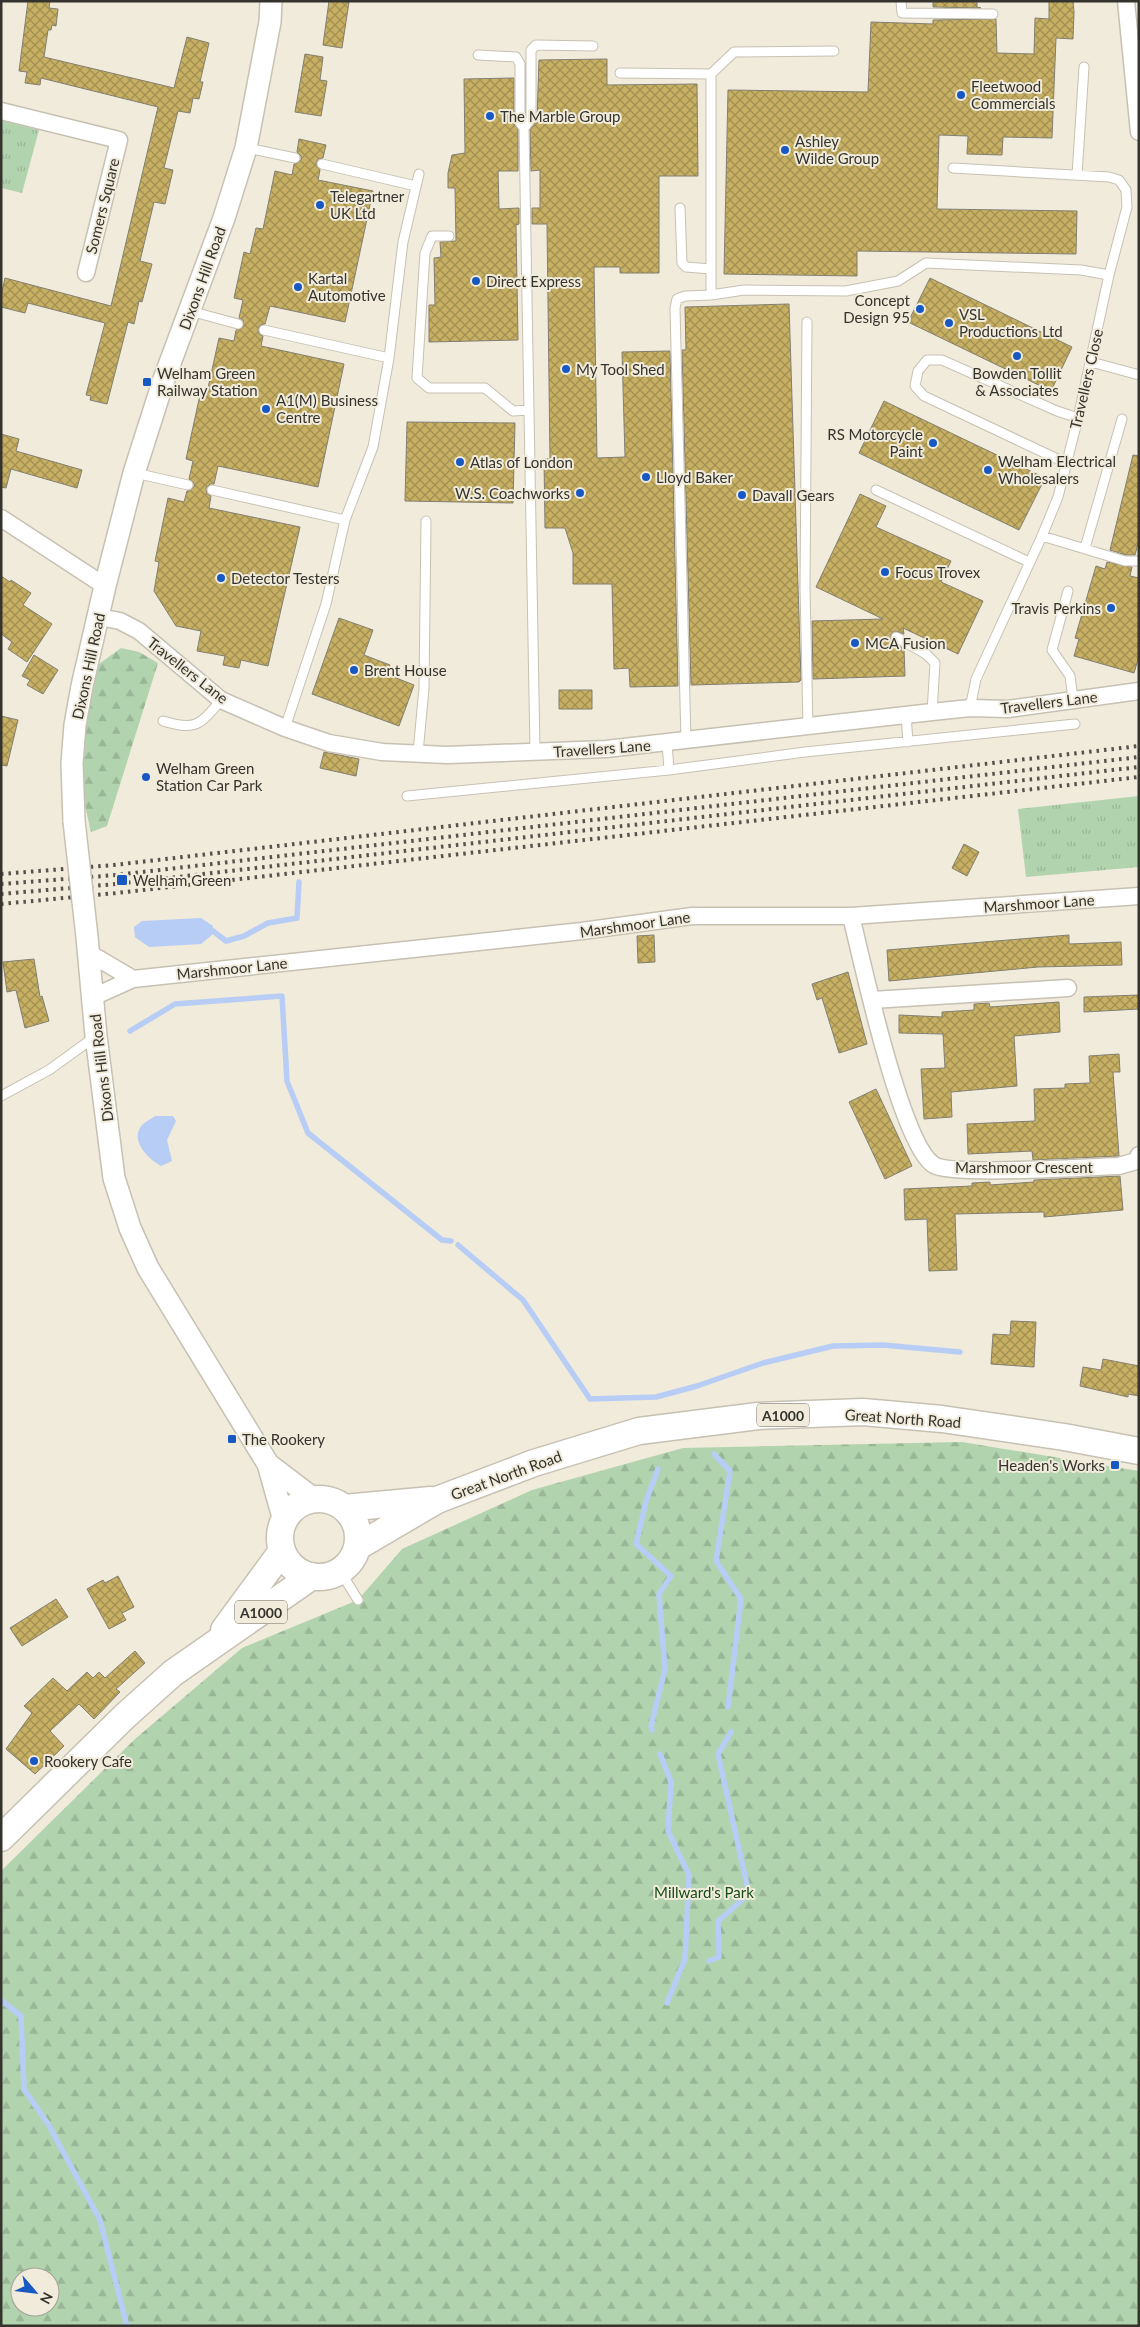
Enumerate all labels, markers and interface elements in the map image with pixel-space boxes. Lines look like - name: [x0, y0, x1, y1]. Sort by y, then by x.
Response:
- place label: Fleetwood Commercials: [971, 77, 1055, 112]
- marker: Fleetwood Commercials: [955, 89, 967, 101]
- place label: The Marble Group: [500, 107, 620, 125]
- marker: The Marble Group: [484, 110, 496, 122]
- place label: Ashley Wilde Group: [795, 132, 879, 167]
- marker: Ashley Wilde Group: [779, 144, 791, 156]
- street label: Somers Square: [81, 156, 123, 256]
- place label: Telegartner UK Ltd: [330, 187, 405, 222]
- marker: Telegartner UK Ltd: [314, 199, 326, 211]
- street label: Dixons Hill Road: [175, 224, 229, 332]
- place label: Kartal Automotive: [308, 269, 386, 304]
- place label: Direct Express: [486, 272, 581, 290]
- marker: Direct Express: [470, 275, 482, 287]
- marker: Kartal Automotive: [292, 281, 304, 293]
- place label: Concept Design 95: [843, 291, 911, 326]
- marker: Concept Design 95: [914, 303, 926, 315]
- place label: VSL Productions Ltd: [959, 305, 1063, 340]
- marker: VSL Productions Ltd: [943, 317, 955, 329]
- street label: Travellers Close: [1066, 327, 1106, 431]
- marker: Bowden Tollit & Associates: [1011, 350, 1023, 362]
- place label: My Tool Shed: [576, 360, 665, 378]
- marker: My Tool Shed: [560, 363, 572, 375]
- place label: Welham Green Railway Station: [157, 364, 258, 399]
- place label: Bowden Tollit & Associates: [972, 364, 1062, 399]
- marker: Welham Green Railway Station: [141, 376, 153, 388]
- place label: A1(M) Business Centre: [276, 391, 378, 426]
- marker: A1(M) Business Centre: [260, 403, 272, 415]
- place label: RS Motorcycle Paint: [827, 425, 924, 460]
- marker: RS Motorcycle Paint: [927, 437, 939, 449]
- place label: Welham Electrical Wholesalers: [998, 452, 1116, 487]
- place label: Atlas of London: [470, 453, 573, 471]
- marker: Atlas of London: [454, 456, 466, 468]
- marker: Welham Electrical Wholesalers: [982, 464, 994, 476]
- place label: Lloyd Baker: [656, 468, 733, 486]
- marker: Lloyd Baker: [640, 471, 652, 483]
- place label: W.S. Coachworks: [455, 484, 570, 502]
- place label: Davall Gears: [752, 486, 835, 504]
- marker: W.S. Coachworks: [574, 487, 586, 499]
- marker: Davall Gears: [736, 489, 748, 501]
- place label: Focus Trovex: [895, 563, 981, 581]
- marker: Focus Trovex: [879, 566, 891, 578]
- place label: Detector Testers: [231, 569, 340, 587]
- marker: Detector Testers: [215, 572, 227, 584]
- place label: Travis Perkins: [1011, 599, 1101, 617]
- marker: Travis Perkins: [1105, 602, 1117, 614]
- street label: Dixons Hill Road: [68, 611, 108, 721]
- street label: Travellers Lane: [144, 633, 232, 707]
- place label: MCA Fusion: [865, 634, 946, 652]
- marker: MCA Fusion: [849, 637, 861, 649]
- place label: Brent House: [364, 661, 447, 679]
- marker: Brent House: [348, 664, 360, 676]
- street label: Travellers Lane: [1000, 687, 1099, 717]
- street label: Travellers Lane: [553, 736, 651, 760]
- place label: Welham Green Station Car Park: [156, 759, 263, 794]
- marker: Welham Green Station Car Park: [140, 771, 152, 783]
- place label: Welham Green: [133, 871, 231, 889]
- marker: Welham Green: [115, 873, 129, 887]
- street label: Marshmoor Lane: [983, 890, 1095, 916]
- street label: Marshmoor Lane: [579, 907, 691, 941]
- street label: Marshmoor Lane: [176, 953, 288, 983]
- street label: Dixons Hill Road: [85, 1013, 117, 1123]
- street label: Marshmoor Crescent: [955, 1158, 1094, 1176]
- road number: A1000: [757, 1404, 809, 1426]
- street label: Great North Road: [844, 1405, 962, 1431]
- place label: The Rookery: [242, 1430, 325, 1448]
- marker: The Rookery: [226, 1433, 238, 1445]
- street label: Great North Road: [448, 1447, 564, 1503]
- place label: Headen's Works: [998, 1456, 1105, 1474]
- marker: Headen's Works: [1109, 1459, 1121, 1471]
- road number: A1000: [235, 1600, 287, 1624]
- place label: Rookery Cafe: [44, 1752, 132, 1770]
- marker: Rookery Cafe: [28, 1755, 40, 1767]
- park label: Millward's Park: [654, 1883, 754, 1901]
- north arrow: [10, 2267, 60, 2317]
- text: N: [37, 2290, 57, 2307]

